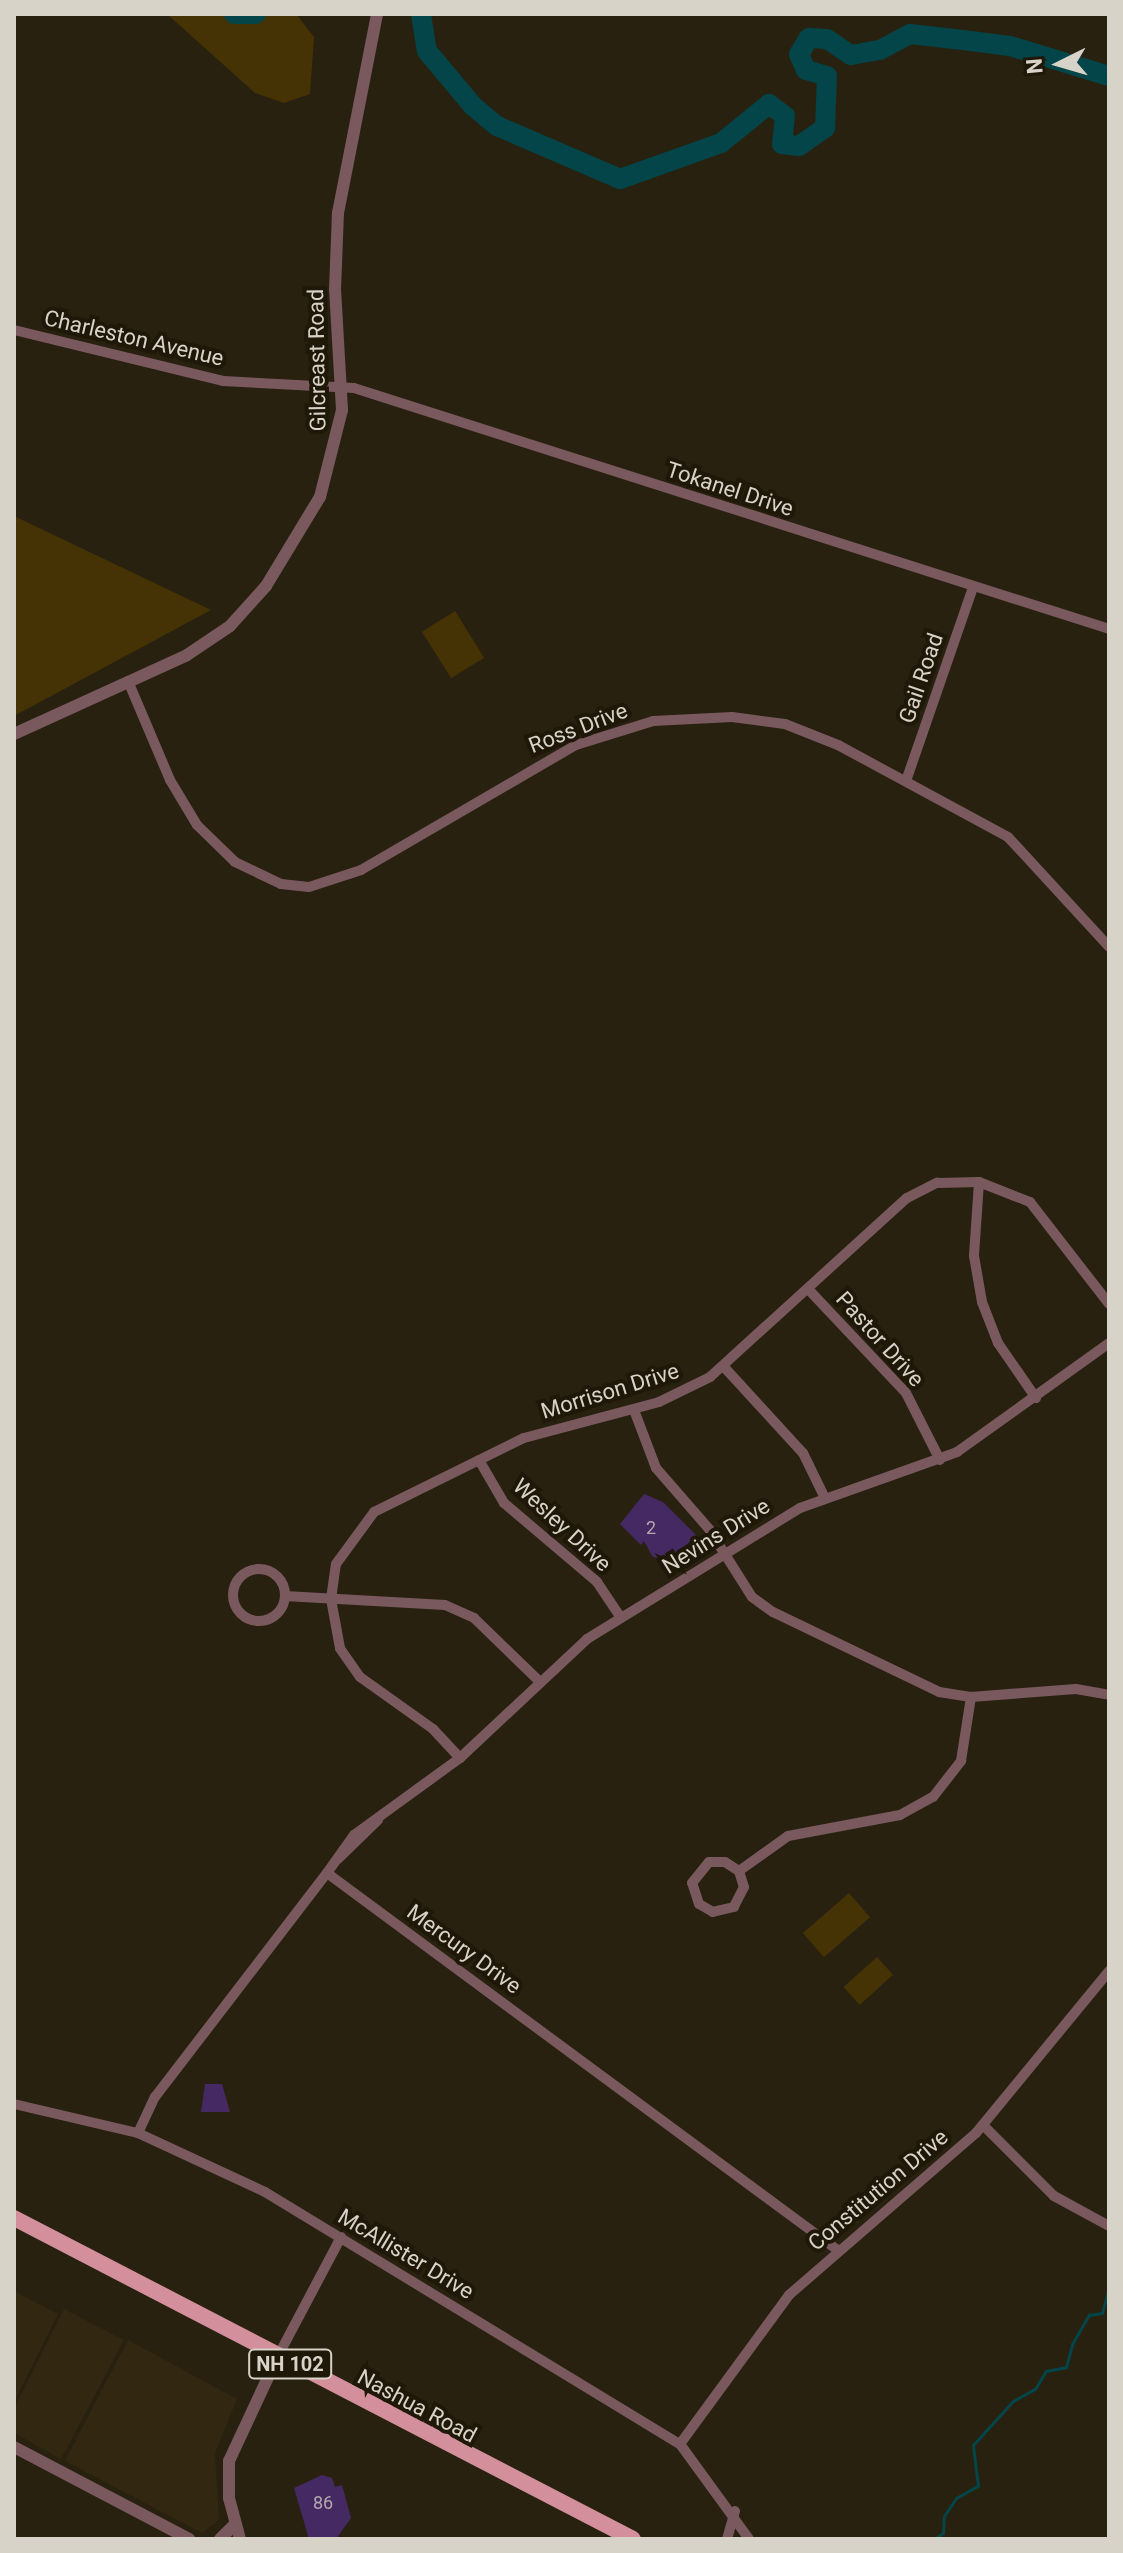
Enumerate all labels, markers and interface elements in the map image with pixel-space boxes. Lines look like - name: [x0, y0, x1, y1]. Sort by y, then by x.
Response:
- north arrow: [1019, 24, 1099, 104]
- text: N: [1021, 57, 1048, 75]
- street label: Gilcreast Road: [303, 288, 331, 432]
- street label: Charleston Avenue: [42, 305, 226, 371]
- street label: Tokanel Drive: [663, 456, 797, 522]
- street label: Gail Road: [893, 629, 949, 727]
- street label: Ross Drive: [525, 697, 631, 759]
- street label: Pastor Drive: [830, 1286, 930, 1392]
- street label: Morrison Drive: [538, 1357, 682, 1425]
- street label: Wesley Drive: [508, 1473, 616, 1577]
- street label: Nevins Drive: [657, 1493, 775, 1579]
- house number: 2: [646, 1517, 656, 1539]
- street label: Mercury Drive: [402, 1899, 526, 1999]
- street label: Constitution Drive: [803, 2124, 953, 2256]
- street label: McAllister Drive: [333, 2203, 479, 2305]
- road number: NH 102: [248, 2348, 332, 2380]
- street label: Nashua Road: [353, 2364, 481, 2448]
- house number: 86: [313, 2492, 333, 2514]

